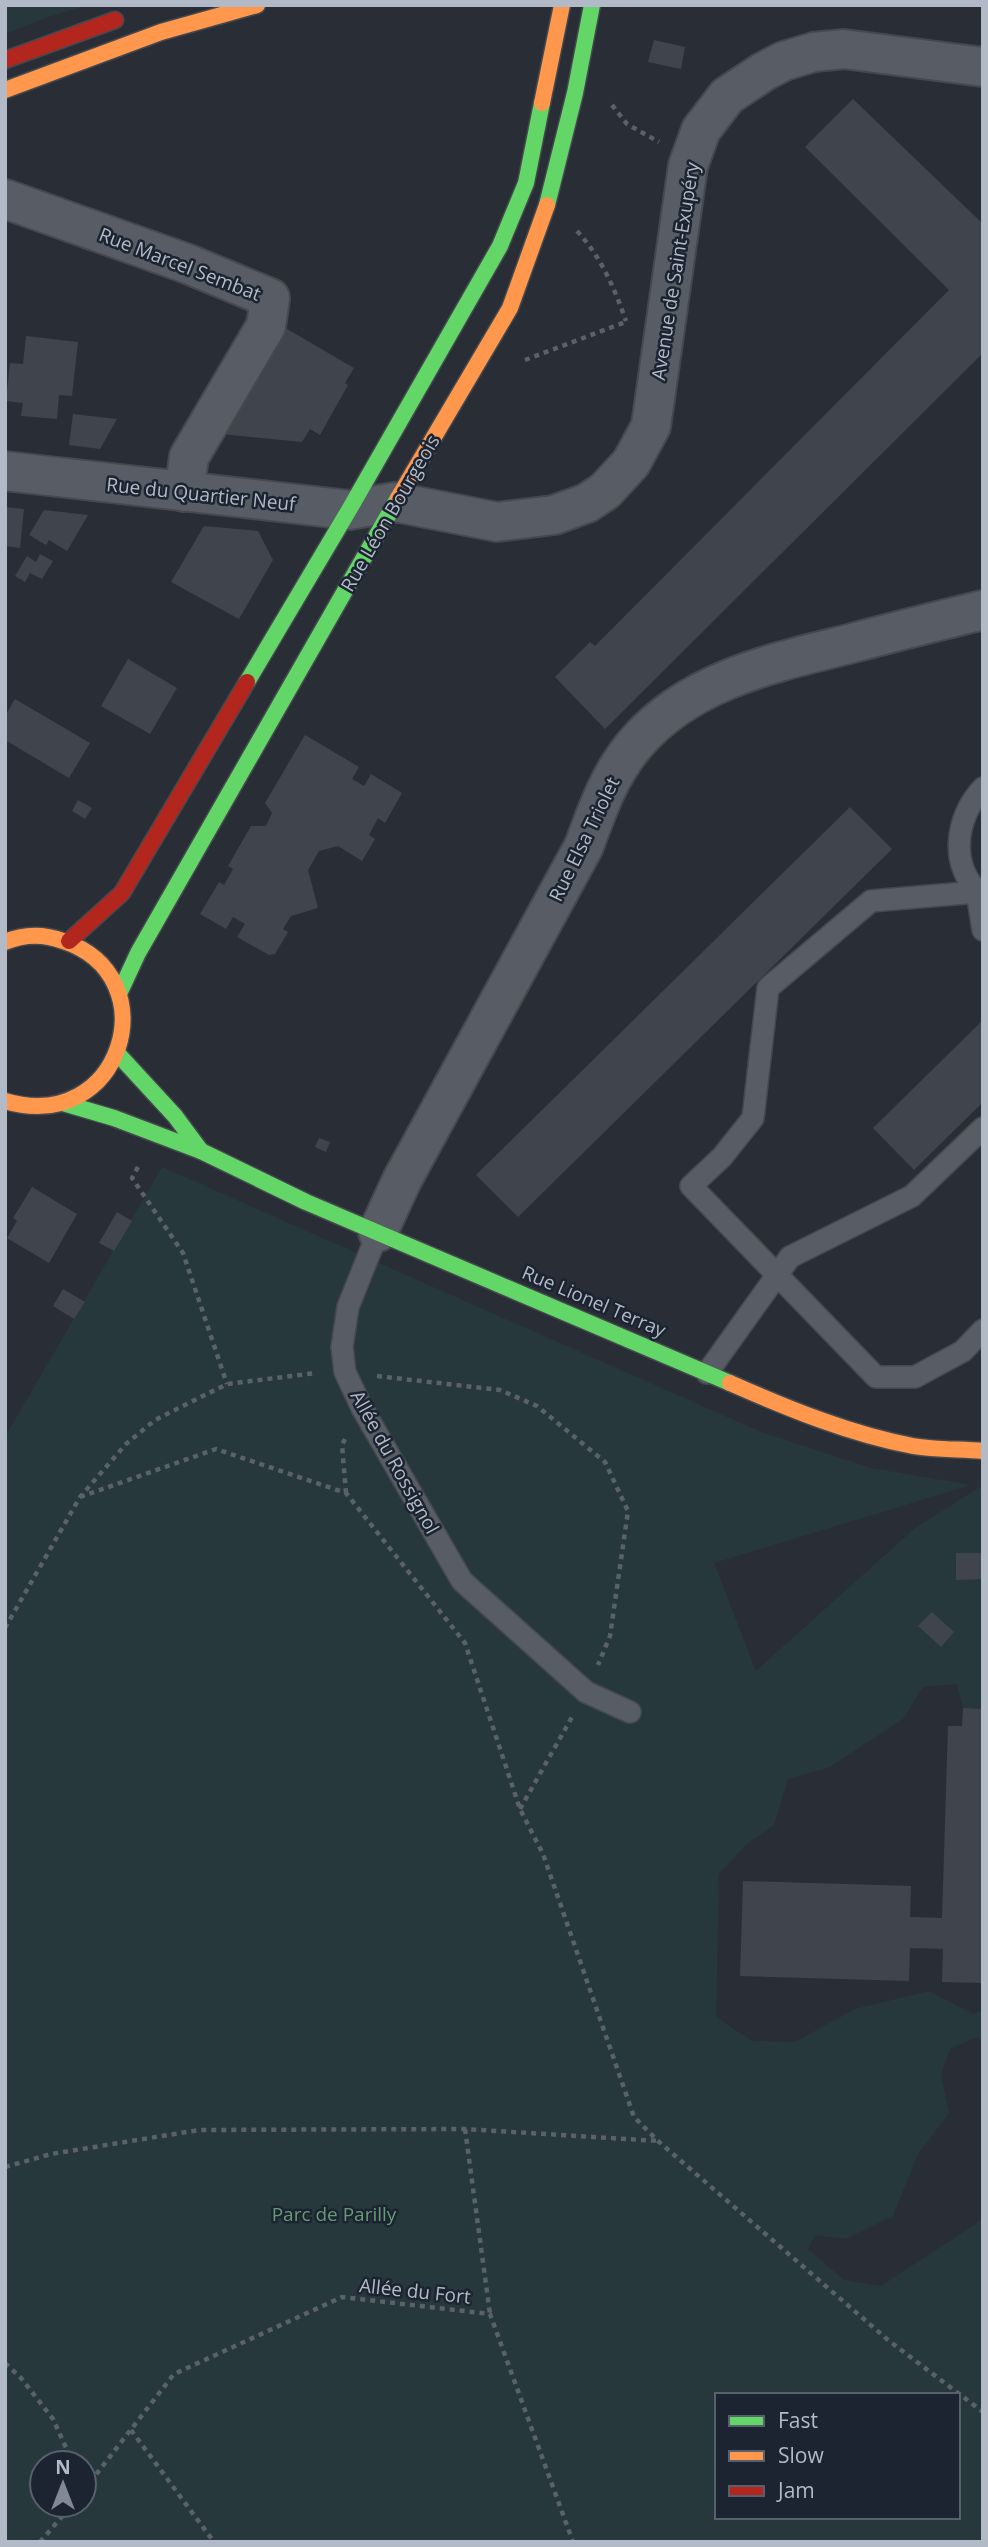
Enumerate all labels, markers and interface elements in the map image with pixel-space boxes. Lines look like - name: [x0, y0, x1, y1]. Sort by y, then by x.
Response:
- street label: Avenue de Saint-Exupéry: [645, 160, 705, 382]
- street label: Rue Marcel Sembat: [95, 221, 265, 307]
- street label: Rue Léon Bourgeois: [334, 430, 446, 596]
- street label: Rue du Quartier Neuf: [105, 471, 298, 517]
- street label: Rue Elsa Triolet: [543, 772, 625, 906]
- street label: Rue Lionel Terray: [518, 1259, 670, 1343]
- street label: Allée du Rossignol: [345, 1386, 445, 1538]
- park label: Parc de Parilly: [272, 2201, 397, 2227]
- street label: Allée du Fort: [358, 2272, 472, 2310]
- legend: [715, 2393, 960, 2519]
- text: Fast: [778, 2406, 818, 2434]
- text: Slow: [778, 2441, 824, 2469]
- north arrow: [28, 2449, 98, 2519]
- text: N: [55, 2454, 71, 2480]
- text: Jam: [776, 2476, 815, 2504]

